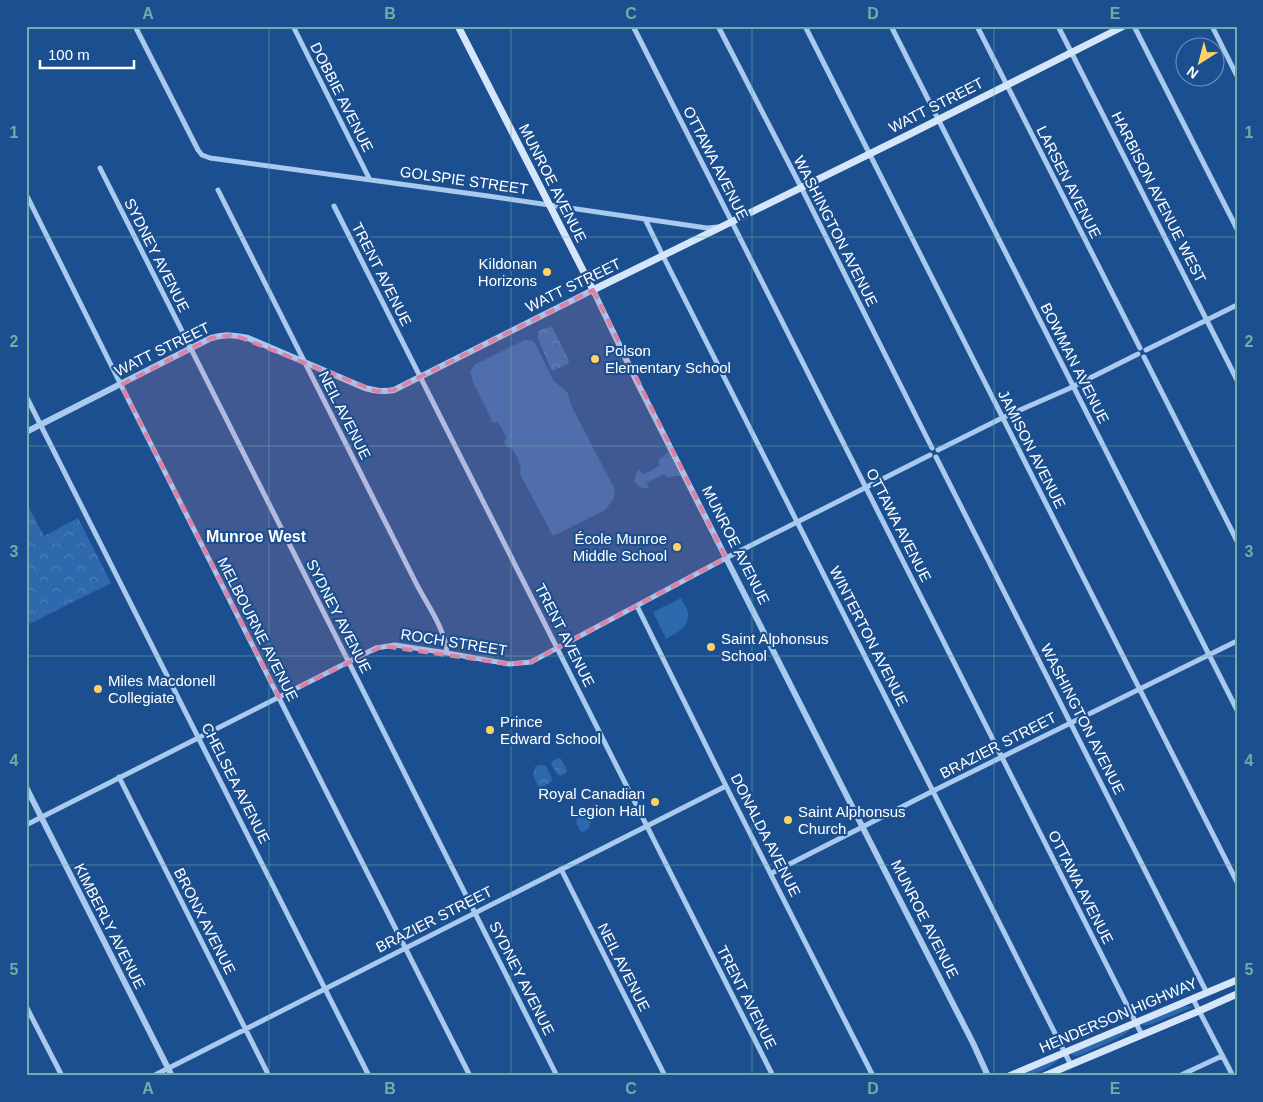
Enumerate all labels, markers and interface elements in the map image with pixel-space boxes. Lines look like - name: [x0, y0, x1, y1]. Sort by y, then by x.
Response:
- text: A: [142, 5, 154, 22]
- text: B: [384, 5, 396, 22]
- text: C: [625, 5, 637, 22]
- text: D: [867, 5, 879, 22]
- text: E: [1110, 5, 1121, 22]
- scale bar: [40, 38, 134, 70]
- north arrow: [1176, 38, 1226, 88]
- street label: DOBBIE AVENUE: [307, 39, 377, 155]
- text: 100 m: [48, 46, 90, 63]
- text: N: [1184, 63, 1201, 82]
- street label: WATT STREET: [886, 74, 986, 136]
- street label: OTTAWA AVENUE: [680, 103, 752, 223]
- street label: HARBISON AVENUE WEST: [1108, 109, 1210, 285]
- street label: MUNROE AVENUE: [516, 121, 590, 245]
- street label: LARSEN AVENUE: [1033, 123, 1105, 241]
- text: 1: [10, 124, 19, 141]
- text: 1: [1245, 124, 1254, 141]
- street label: WASHINGTON AVENUE: [791, 153, 881, 309]
- street label: GOLSPIE STREET: [399, 163, 529, 197]
- street label: SYDNEY AVENUE: [121, 195, 193, 315]
- street label: TRENT AVENUE: [349, 220, 415, 328]
- place label: Kildonan Horizons: [478, 255, 537, 289]
- street label: WATT STREET: [523, 255, 623, 315]
- marker: Kildonan Horizons: [541, 266, 553, 278]
- street label: BOWMAN AVENUE: [1037, 300, 1113, 426]
- street label: WATT STREET: [112, 319, 212, 379]
- text: 2: [10, 333, 19, 350]
- text: 2: [1245, 333, 1254, 350]
- place label: Polson Elementary School: [605, 342, 731, 376]
- marker: Polson Elementary School: [589, 353, 601, 365]
- street label: NEIL AVENUE: [315, 368, 375, 462]
- street label: JAMISON AVENUE: [995, 387, 1069, 511]
- street label: OTTAWA AVENUE: [863, 465, 935, 585]
- street label: MUNROE AVENUE: [699, 483, 773, 607]
- district label: Munroe West: [206, 528, 307, 545]
- place label: École Munroe Middle School: [573, 530, 667, 564]
- marker: École Munroe Middle School: [671, 541, 683, 553]
- text: 3: [10, 543, 19, 560]
- text: 3: [1245, 543, 1254, 560]
- street label: MELBOURNE AVENUE: [214, 554, 302, 704]
- street label: SYDNEY AVENUE: [303, 556, 375, 676]
- street label: WINTERTON AVENUE: [826, 563, 912, 709]
- street label: TRENT AVENUE: [532, 581, 598, 689]
- street label: ROCH STREET: [400, 625, 508, 659]
- place label: Saint Alphonsus School: [721, 630, 829, 664]
- marker: Saint Alphonsus School: [705, 641, 717, 653]
- street label: WASHINGTON AVENUE: [1038, 641, 1128, 797]
- place label: Miles Macdonell Collegiate: [108, 672, 216, 706]
- marker: Miles Macdonell Collegiate: [92, 683, 104, 695]
- street label: BRAZIER STREET: [937, 708, 1059, 782]
- place label: Prince Edward School: [500, 713, 601, 747]
- street label: CHELSEA AVENUE: [198, 720, 274, 846]
- marker: Prince Edward School: [484, 724, 496, 736]
- text: 4: [10, 752, 19, 769]
- text: 4: [1245, 752, 1254, 769]
- street label: DONALDA AVENUE: [728, 771, 804, 899]
- place label: Royal Canadian Legion Hall: [538, 785, 645, 819]
- marker: Royal Canadian Legion Hall: [649, 796, 661, 808]
- place label: Saint Alphonsus Church: [798, 803, 906, 837]
- marker: Saint Alphonsus Church: [782, 814, 794, 826]
- street label: OTTAWA AVENUE: [1045, 827, 1117, 947]
- street label: MUNROE AVENUE: [888, 857, 962, 981]
- street label: KIMBERLY AVENUE: [71, 860, 149, 992]
- street label: BRONX AVENUE: [171, 865, 239, 977]
- street label: BRAZIER STREET: [373, 882, 495, 956]
- street label: SYDNEY AVENUE: [486, 918, 558, 1038]
- street label: NEIL AVENUE: [594, 920, 654, 1014]
- street label: TRENT AVENUE: [714, 943, 780, 1051]
- text: 5: [10, 961, 19, 978]
- text: 5: [1245, 961, 1254, 978]
- street label: HENDERSON HIGHWAY: [1036, 974, 1200, 1056]
- text: A: [142, 1080, 154, 1097]
- text: B: [384, 1080, 396, 1097]
- text: C: [625, 1080, 637, 1097]
- text: D: [867, 1080, 879, 1097]
- text: E: [1110, 1080, 1121, 1097]

